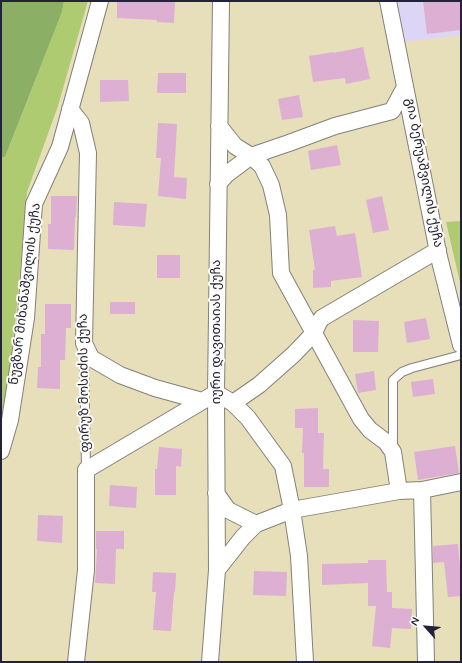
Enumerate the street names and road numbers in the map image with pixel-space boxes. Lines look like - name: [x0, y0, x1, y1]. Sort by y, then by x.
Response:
- street label: გია ბერუაშვილის ქუჩა: [401, 97, 445, 249]
- street label: ნუგზარ მიხანაშვილის ქუჩა: [7, 202, 45, 386]
- street label: იური დავითაიას ქუჩა: [209, 260, 225, 404]
- street label: ფირუზ მოსიძის ქუჩა: [76, 313, 94, 453]

